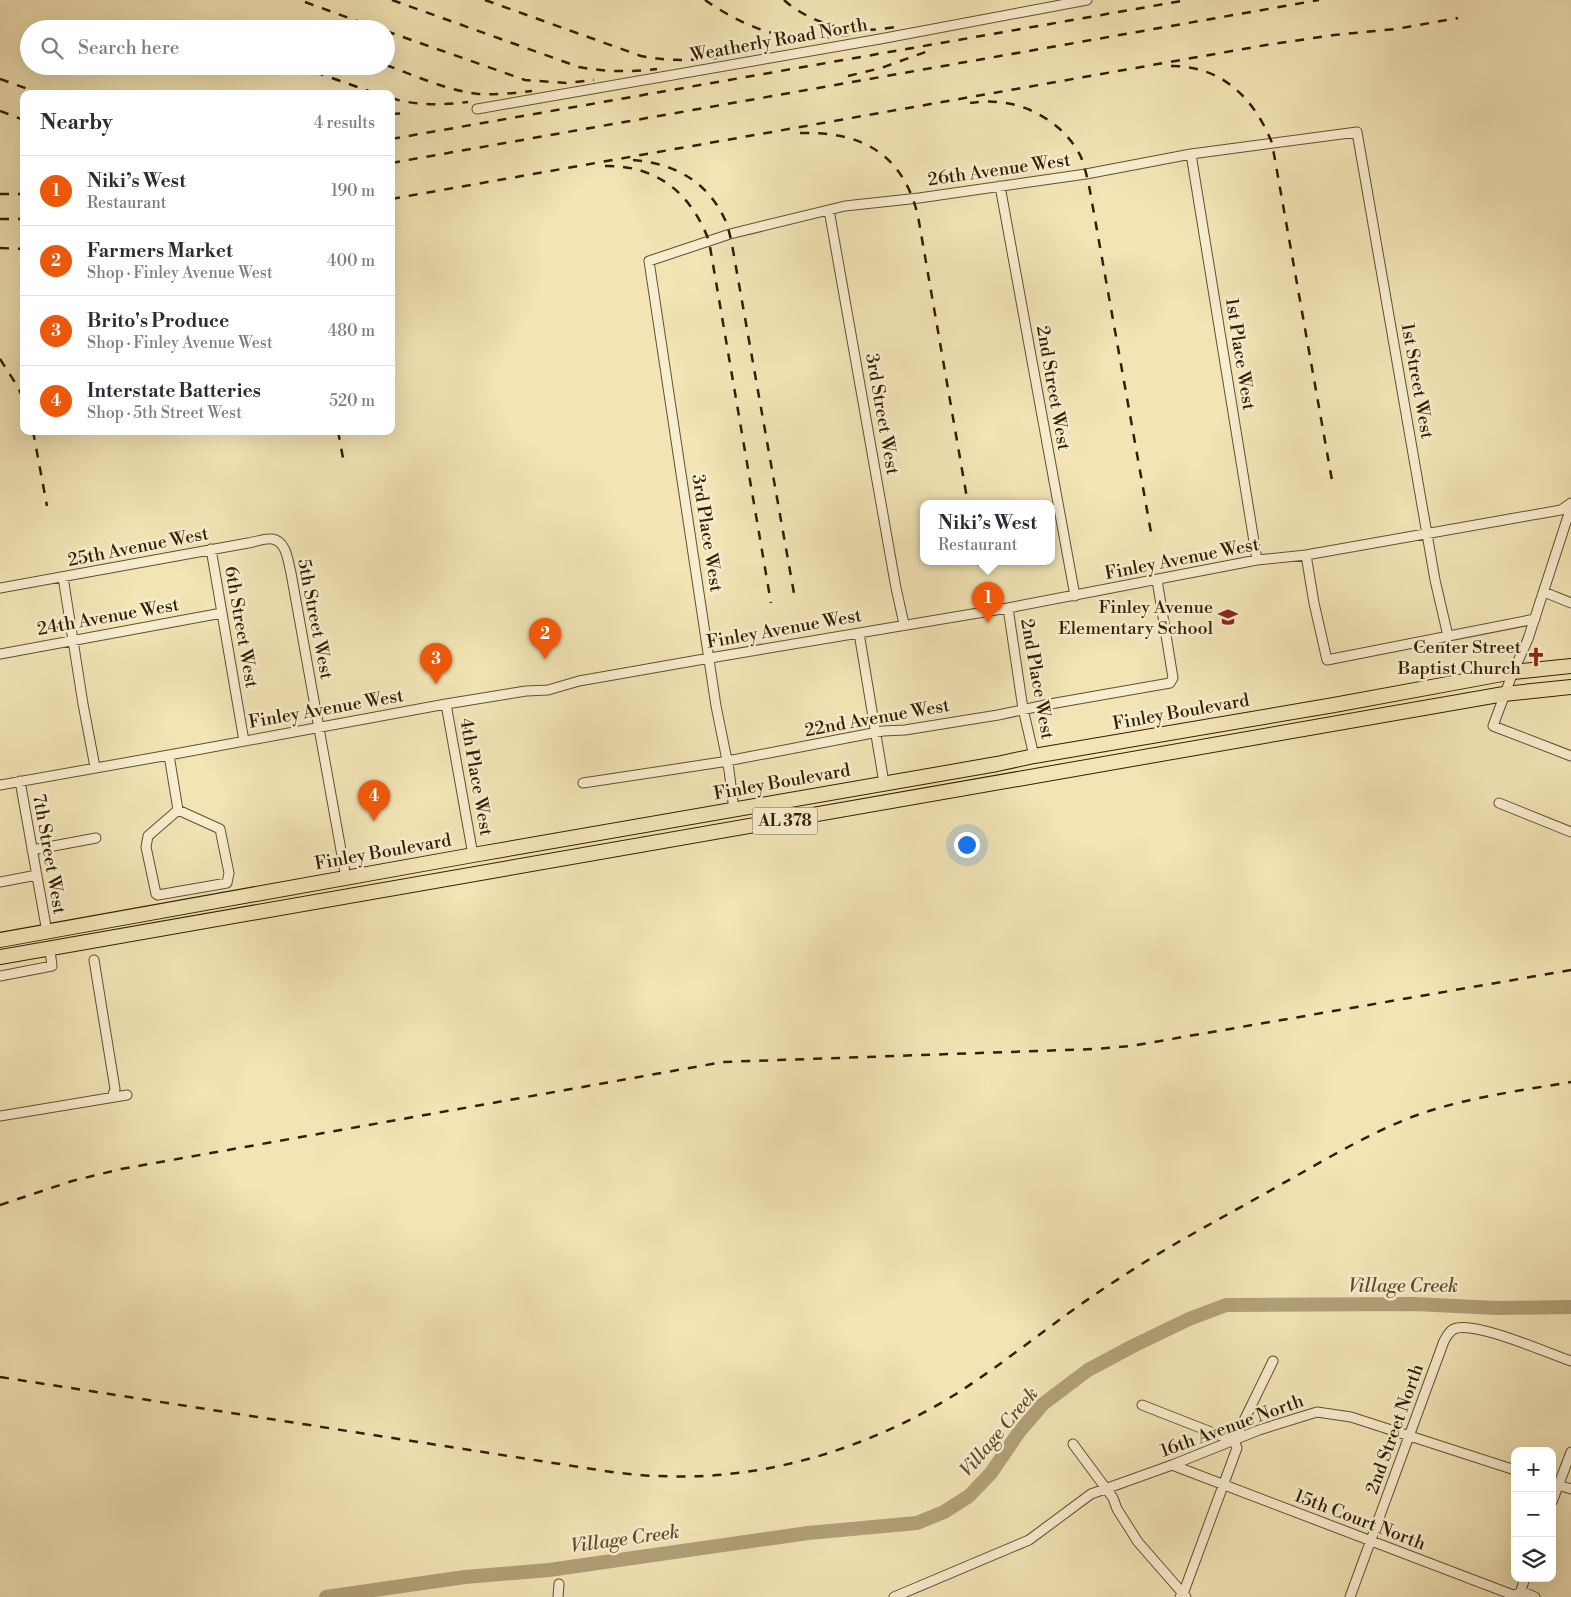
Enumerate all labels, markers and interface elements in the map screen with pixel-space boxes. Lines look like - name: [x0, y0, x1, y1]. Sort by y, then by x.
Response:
- street label: Weatherly Road North: [688, 13, 870, 67]
- search box: [20, 20, 395, 75]
- icon: search: [38, 34, 66, 62]
- text: Search here: [78, 36, 179, 60]
- text: Nearby: [40, 110, 113, 136]
- text: 4 results: [314, 113, 375, 133]
- street label: 26th Avenue West: [926, 149, 1072, 191]
- text: Niki’s West: [87, 169, 186, 193]
- text: 1: [52, 181, 60, 201]
- text: 190 m: [331, 181, 375, 201]
- text: Restaurant: [87, 193, 166, 213]
- text: Farmers Market: [87, 239, 233, 263]
- text: 2: [51, 251, 61, 271]
- text: 400 m: [327, 251, 375, 271]
- text: Shop · Finley Avenue West: [87, 263, 273, 283]
- street label: 1st Place West: [1220, 296, 1260, 412]
- text: Brito's Produce: [87, 309, 229, 333]
- text: 3: [51, 321, 61, 341]
- text: 480 m: [328, 321, 375, 341]
- street label: 1st Street West: [1396, 321, 1439, 441]
- street label: 2nd Street West: [1031, 324, 1075, 453]
- text: Shop · Finley Avenue West: [87, 333, 273, 353]
- street label: 3rd Street West: [860, 352, 904, 477]
- text: Interstate Batteries: [87, 379, 261, 403]
- text: 4: [51, 391, 61, 411]
- text: 520 m: [329, 391, 375, 411]
- text: Shop · 5th Street West: [87, 403, 242, 423]
- street label: 3rd Place West: [686, 473, 728, 594]
- popup: [920, 500, 1055, 565]
- text: Niki’s West: [938, 511, 1037, 535]
- street label: 25th Avenue West: [66, 522, 211, 572]
- street label: Finley Avenue West: [1103, 533, 1262, 585]
- text: Restaurant: [938, 535, 1018, 555]
- street label: 5th Street West: [292, 557, 338, 682]
- street label: 6th Street West: [219, 564, 263, 690]
- pin: 1: [972, 582, 1004, 623]
- street label: 24th Avenue West: [35, 593, 181, 641]
- place label: Finley Avenue Elementary School: [1058, 596, 1214, 640]
- street label: Finley Avenue West: [705, 604, 864, 654]
- school or university icon: Finley Avenue Elementary School: [1217, 606, 1239, 628]
- street label: 2nd Place West: [1015, 617, 1059, 742]
- pin: 2: [529, 618, 561, 659]
- place label: Center Street Baptist Church: [1397, 636, 1522, 680]
- pin: 3: [420, 643, 452, 684]
- church icon: Center Street Baptist Church: [1525, 646, 1547, 668]
- street label: Finley Avenue West: [247, 684, 406, 734]
- street label: Finley Boulevard: [1111, 689, 1252, 735]
- street label: 22nd Avenue West: [803, 694, 952, 742]
- street label: 4th Place West: [454, 716, 498, 838]
- street label: Finley Boulevard: [712, 759, 853, 805]
- pin: 4: [358, 780, 390, 821]
- street label: 7th Street West: [27, 792, 71, 916]
- road number: AL 378: [752, 808, 818, 834]
- street label: Finley Boulevard: [313, 829, 454, 875]
- your location: [954, 832, 980, 858]
- water label: Village Creek: [1348, 1274, 1458, 1298]
- street label: 2nd Street North: [1361, 1361, 1429, 1497]
- water label: Village Creek: [955, 1382, 1043, 1482]
- street label: 16th Avenue North: [1157, 1389, 1307, 1463]
- map controls: [1511, 1447, 1556, 1582]
- button: +: [1511, 1447, 1556, 1492]
- street label: 15th Court North: [1291, 1484, 1429, 1556]
- button: −: [1511, 1492, 1556, 1537]
- water label: Village Creek: [569, 1519, 681, 1559]
- button: layers: [1511, 1537, 1556, 1582]

